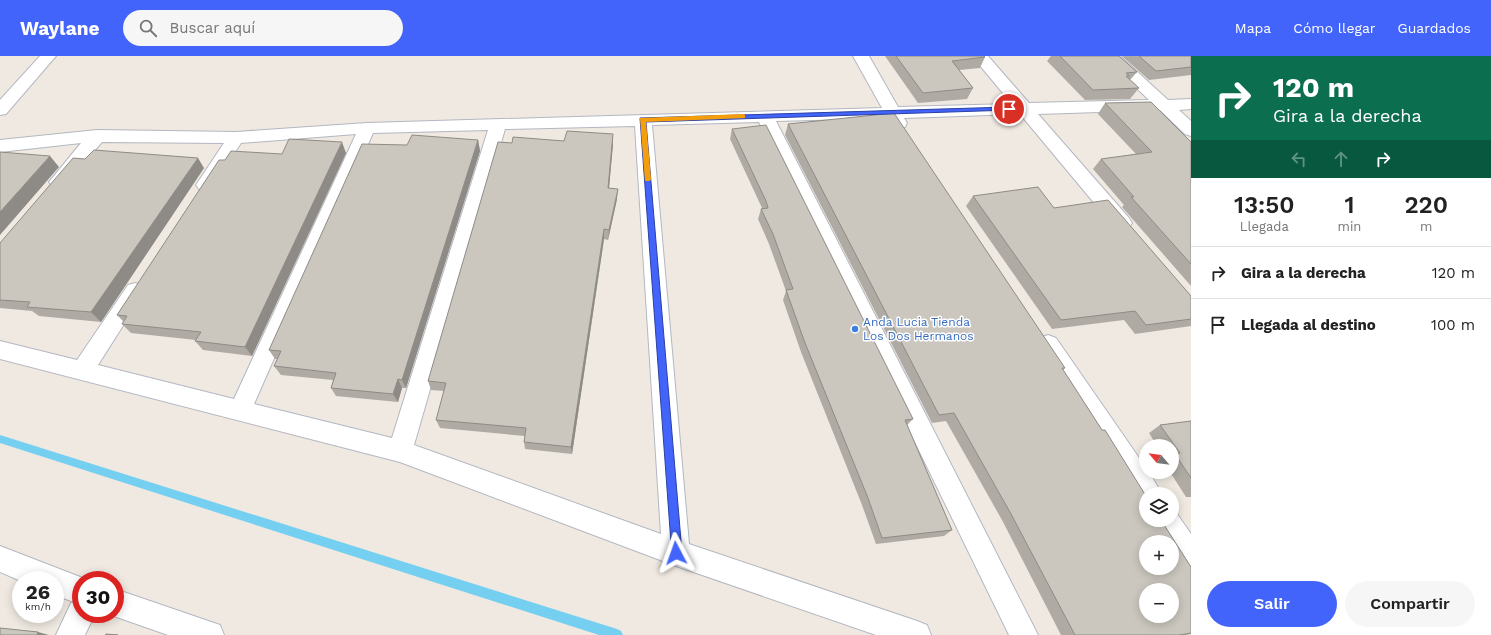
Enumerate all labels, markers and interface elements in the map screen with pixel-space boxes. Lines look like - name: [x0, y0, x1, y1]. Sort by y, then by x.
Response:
- search box: [123, 10, 403, 46]
- text: Waylane: [20, 17, 99, 40]
- icon: search: [137, 17, 159, 39]
- text: Buscar aquí: [169, 19, 255, 37]
- text: Mapa: [1235, 20, 1271, 36]
- text: Cómo llegar: [1293, 20, 1376, 36]
- text: Guardados: [1398, 20, 1471, 36]
- text: 120 m: [1273, 71, 1354, 104]
- icon: right: [1207, 72, 1259, 124]
- pin: [992, 92, 1026, 126]
- icon: arrive: [998, 98, 1020, 120]
- text: Gira a la derecha: [1273, 105, 1422, 126]
- icon: left: [1288, 148, 1310, 170]
- icon: ahead: [1330, 148, 1352, 170]
- icon: right: [1372, 148, 1394, 170]
- text: 13:50: [1234, 191, 1295, 219]
- text: 1: [1344, 191, 1354, 219]
- text: 220: [1404, 191, 1448, 219]
- text: Llegada: [1240, 219, 1289, 234]
- text: min: [1338, 219, 1361, 234]
- text: m: [1420, 219, 1432, 234]
- icon: right: [1207, 262, 1229, 284]
- text: Gira a la derecha: [1241, 264, 1366, 282]
- text: 120 m: [1432, 264, 1475, 282]
- icon: arrive: [1207, 314, 1229, 336]
- place label: Anda Lucia Tienda Los Dos Hermanos: [863, 315, 974, 343]
- text: Llegada al destino: [1241, 316, 1376, 334]
- text: 100 m: [1431, 316, 1475, 334]
- marker: Anda Lucia Tienda Los Dos Hermanos: [850, 324, 860, 334]
- north arrow: [1139, 439, 1179, 479]
- map controls: [1139, 439, 1179, 623]
- button: layers: [1139, 487, 1179, 527]
- position arrow: [655, 532, 697, 574]
- button: +: [1139, 535, 1179, 575]
- speed limit sign: 30: [72, 571, 124, 623]
- text: 26: [26, 580, 50, 604]
- button: Salir: [1207, 581, 1337, 627]
- button: Compartir: [1345, 581, 1475, 627]
- button: −: [1139, 583, 1179, 623]
- text: km/h: [25, 601, 51, 612]

